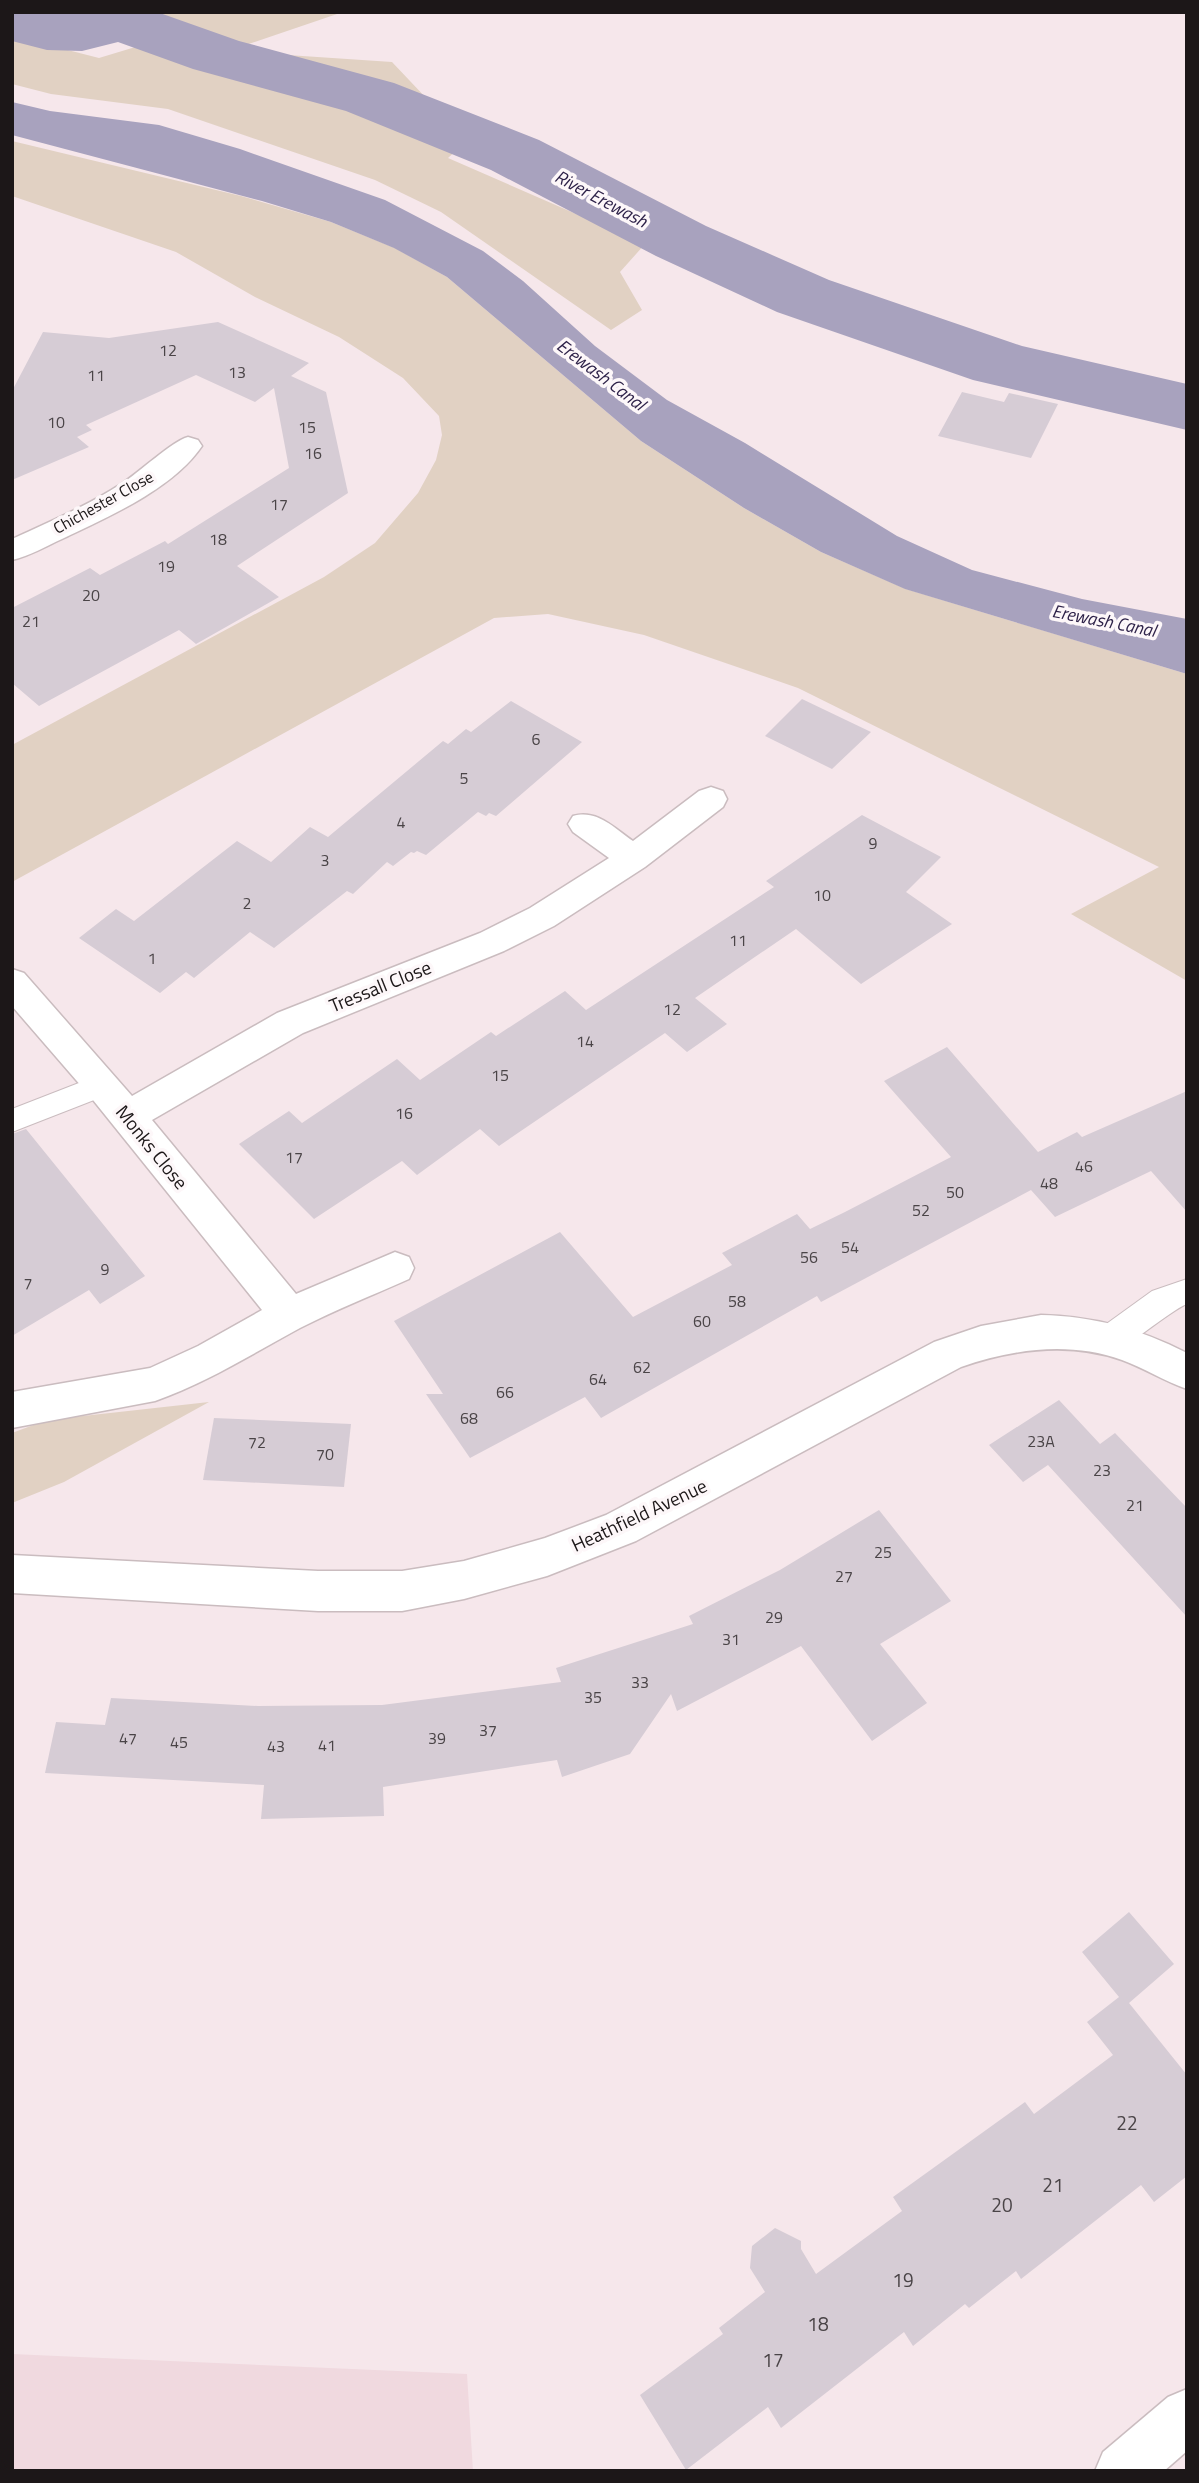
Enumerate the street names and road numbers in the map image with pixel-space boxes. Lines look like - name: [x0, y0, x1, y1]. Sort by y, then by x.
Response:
- street label: Chichester Close: [49, 465, 157, 539]
- street label: Tressall Close: [324, 952, 435, 1019]
- street label: Monks Close: [109, 1098, 196, 1195]
- street label: Heathfield Avenue: [566, 1470, 711, 1559]

